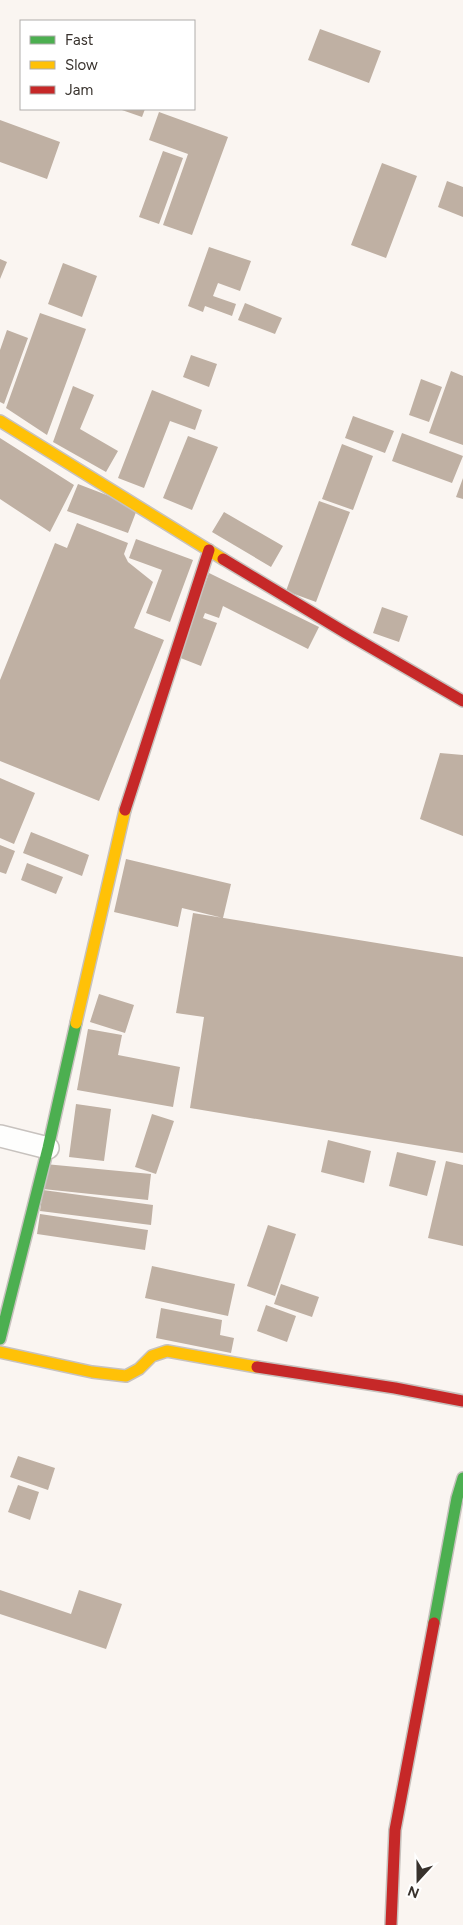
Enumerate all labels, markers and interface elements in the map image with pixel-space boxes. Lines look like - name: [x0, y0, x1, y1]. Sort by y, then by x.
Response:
- legend: [20, 20, 195, 110]
- text: Fast: [65, 31, 94, 49]
- text: Slow: [65, 56, 98, 74]
- text: Jam: [65, 81, 93, 99]
- north arrow: [393, 1855, 443, 1905]
- text: N: [405, 1882, 422, 1902]

